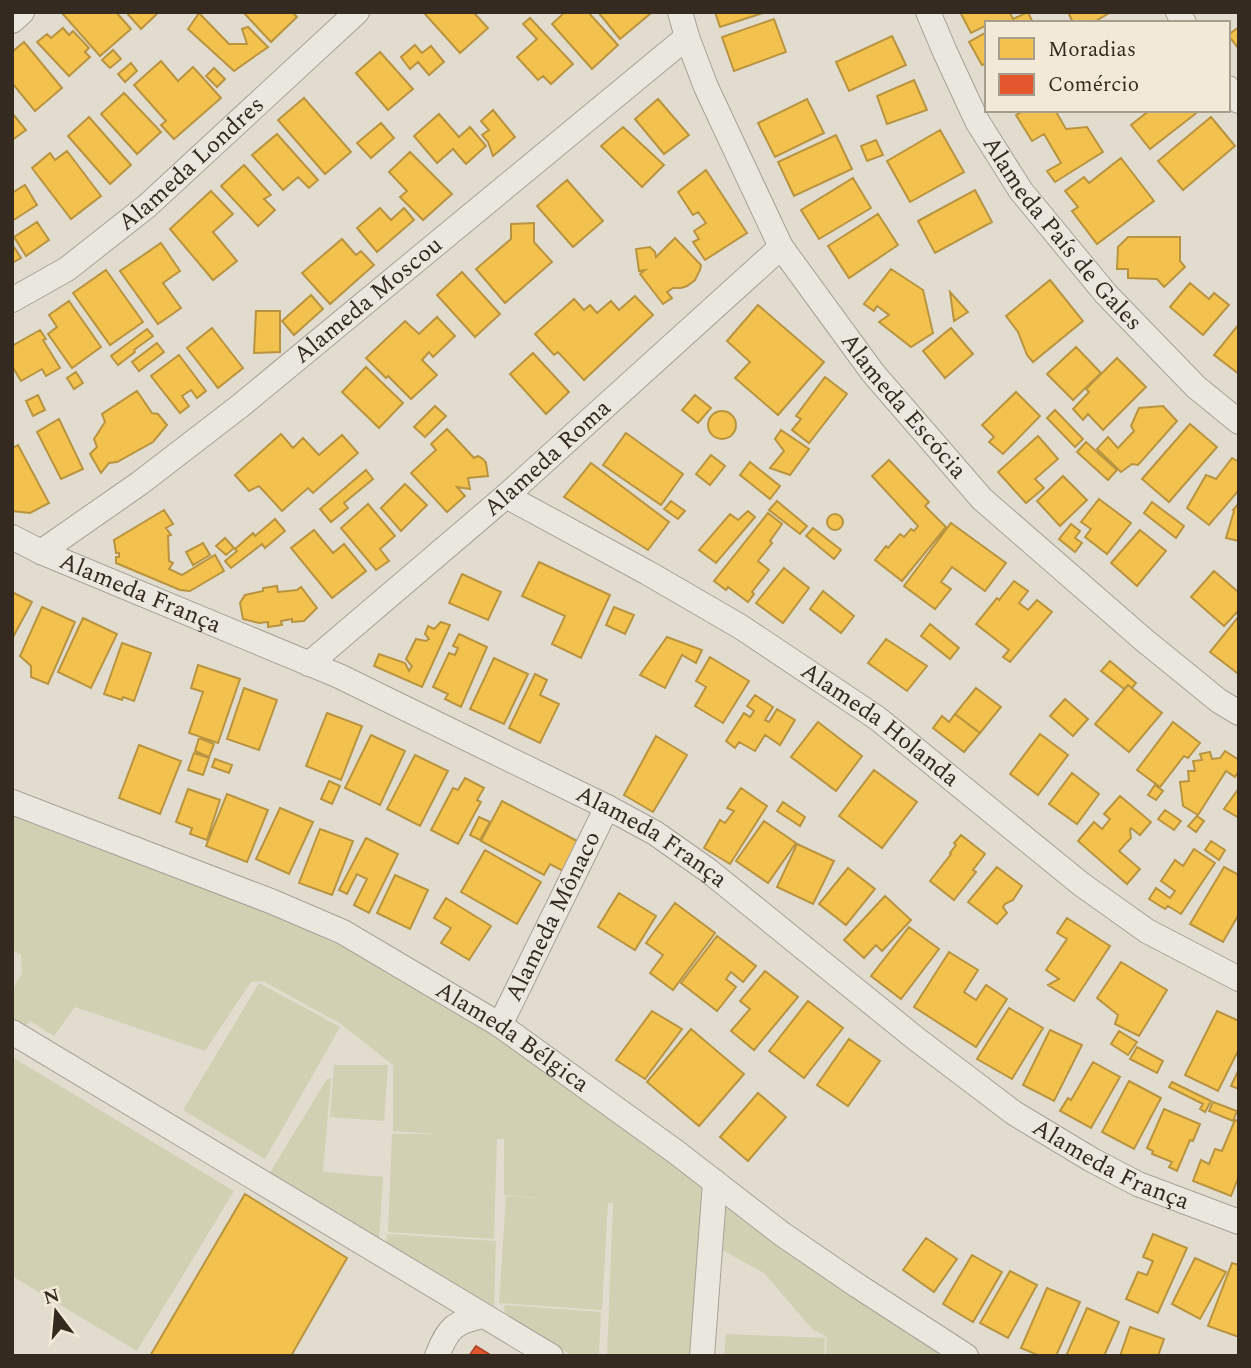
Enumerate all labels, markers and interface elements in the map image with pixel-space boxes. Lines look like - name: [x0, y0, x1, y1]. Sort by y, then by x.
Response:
- legend: [985, 21, 1230, 112]
- text: Moradias: [1048, 34, 1136, 66]
- text: Comércio: [1048, 69, 1139, 101]
- street label: Alameda Londres: [110, 88, 273, 240]
- street label: Alameda País de Gales: [973, 129, 1151, 339]
- street label: Alameda Moscou: [286, 228, 451, 373]
- street label: Alameda Escócia: [831, 325, 975, 487]
- street label: Alameda Roma: [476, 391, 620, 526]
- street label: Alameda França: [53, 543, 227, 643]
- street label: Alameda Holanda: [793, 654, 967, 796]
- street label: Alameda França: [569, 776, 735, 897]
- street label: Alameda Mônaco: [496, 825, 610, 1008]
- street label: Alameda Bélgica: [428, 973, 597, 1102]
- street label: Alameda França: [1025, 1110, 1195, 1220]
- north arrow: [21, 1277, 91, 1347]
- text: N: [40, 1281, 63, 1313]

